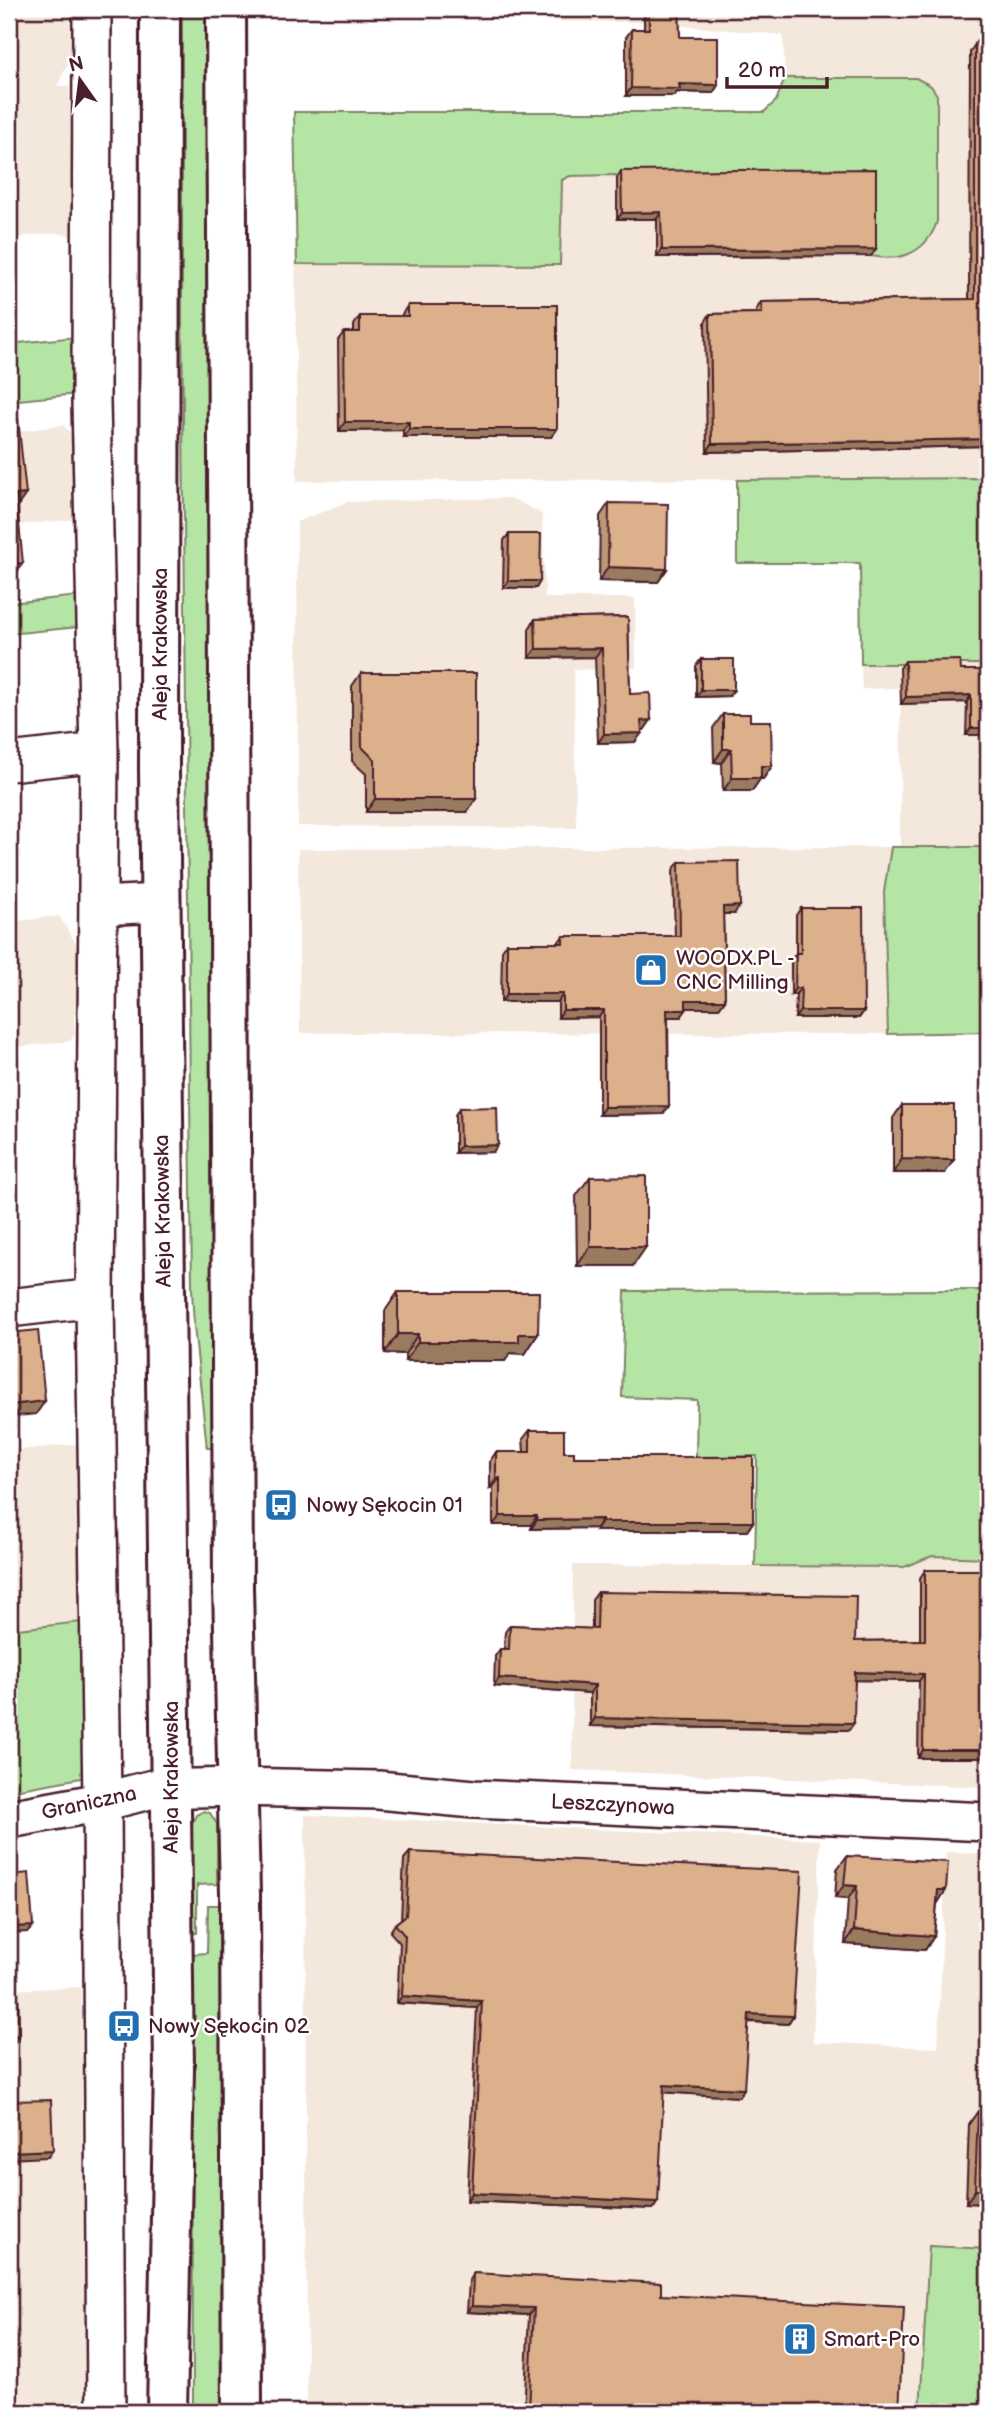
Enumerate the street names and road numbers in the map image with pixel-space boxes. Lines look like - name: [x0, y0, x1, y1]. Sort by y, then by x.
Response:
- street label: Aleja Krakowska: [148, 567, 173, 721]
- street label: Aleja Krakowska: [149, 1134, 177, 1288]
- street label: Aleja Krakowska: [159, 1700, 184, 1854]
- street label: Graniczna: [39, 1781, 139, 1825]
- street label: Leszczynowa: [550, 1789, 676, 1821]

